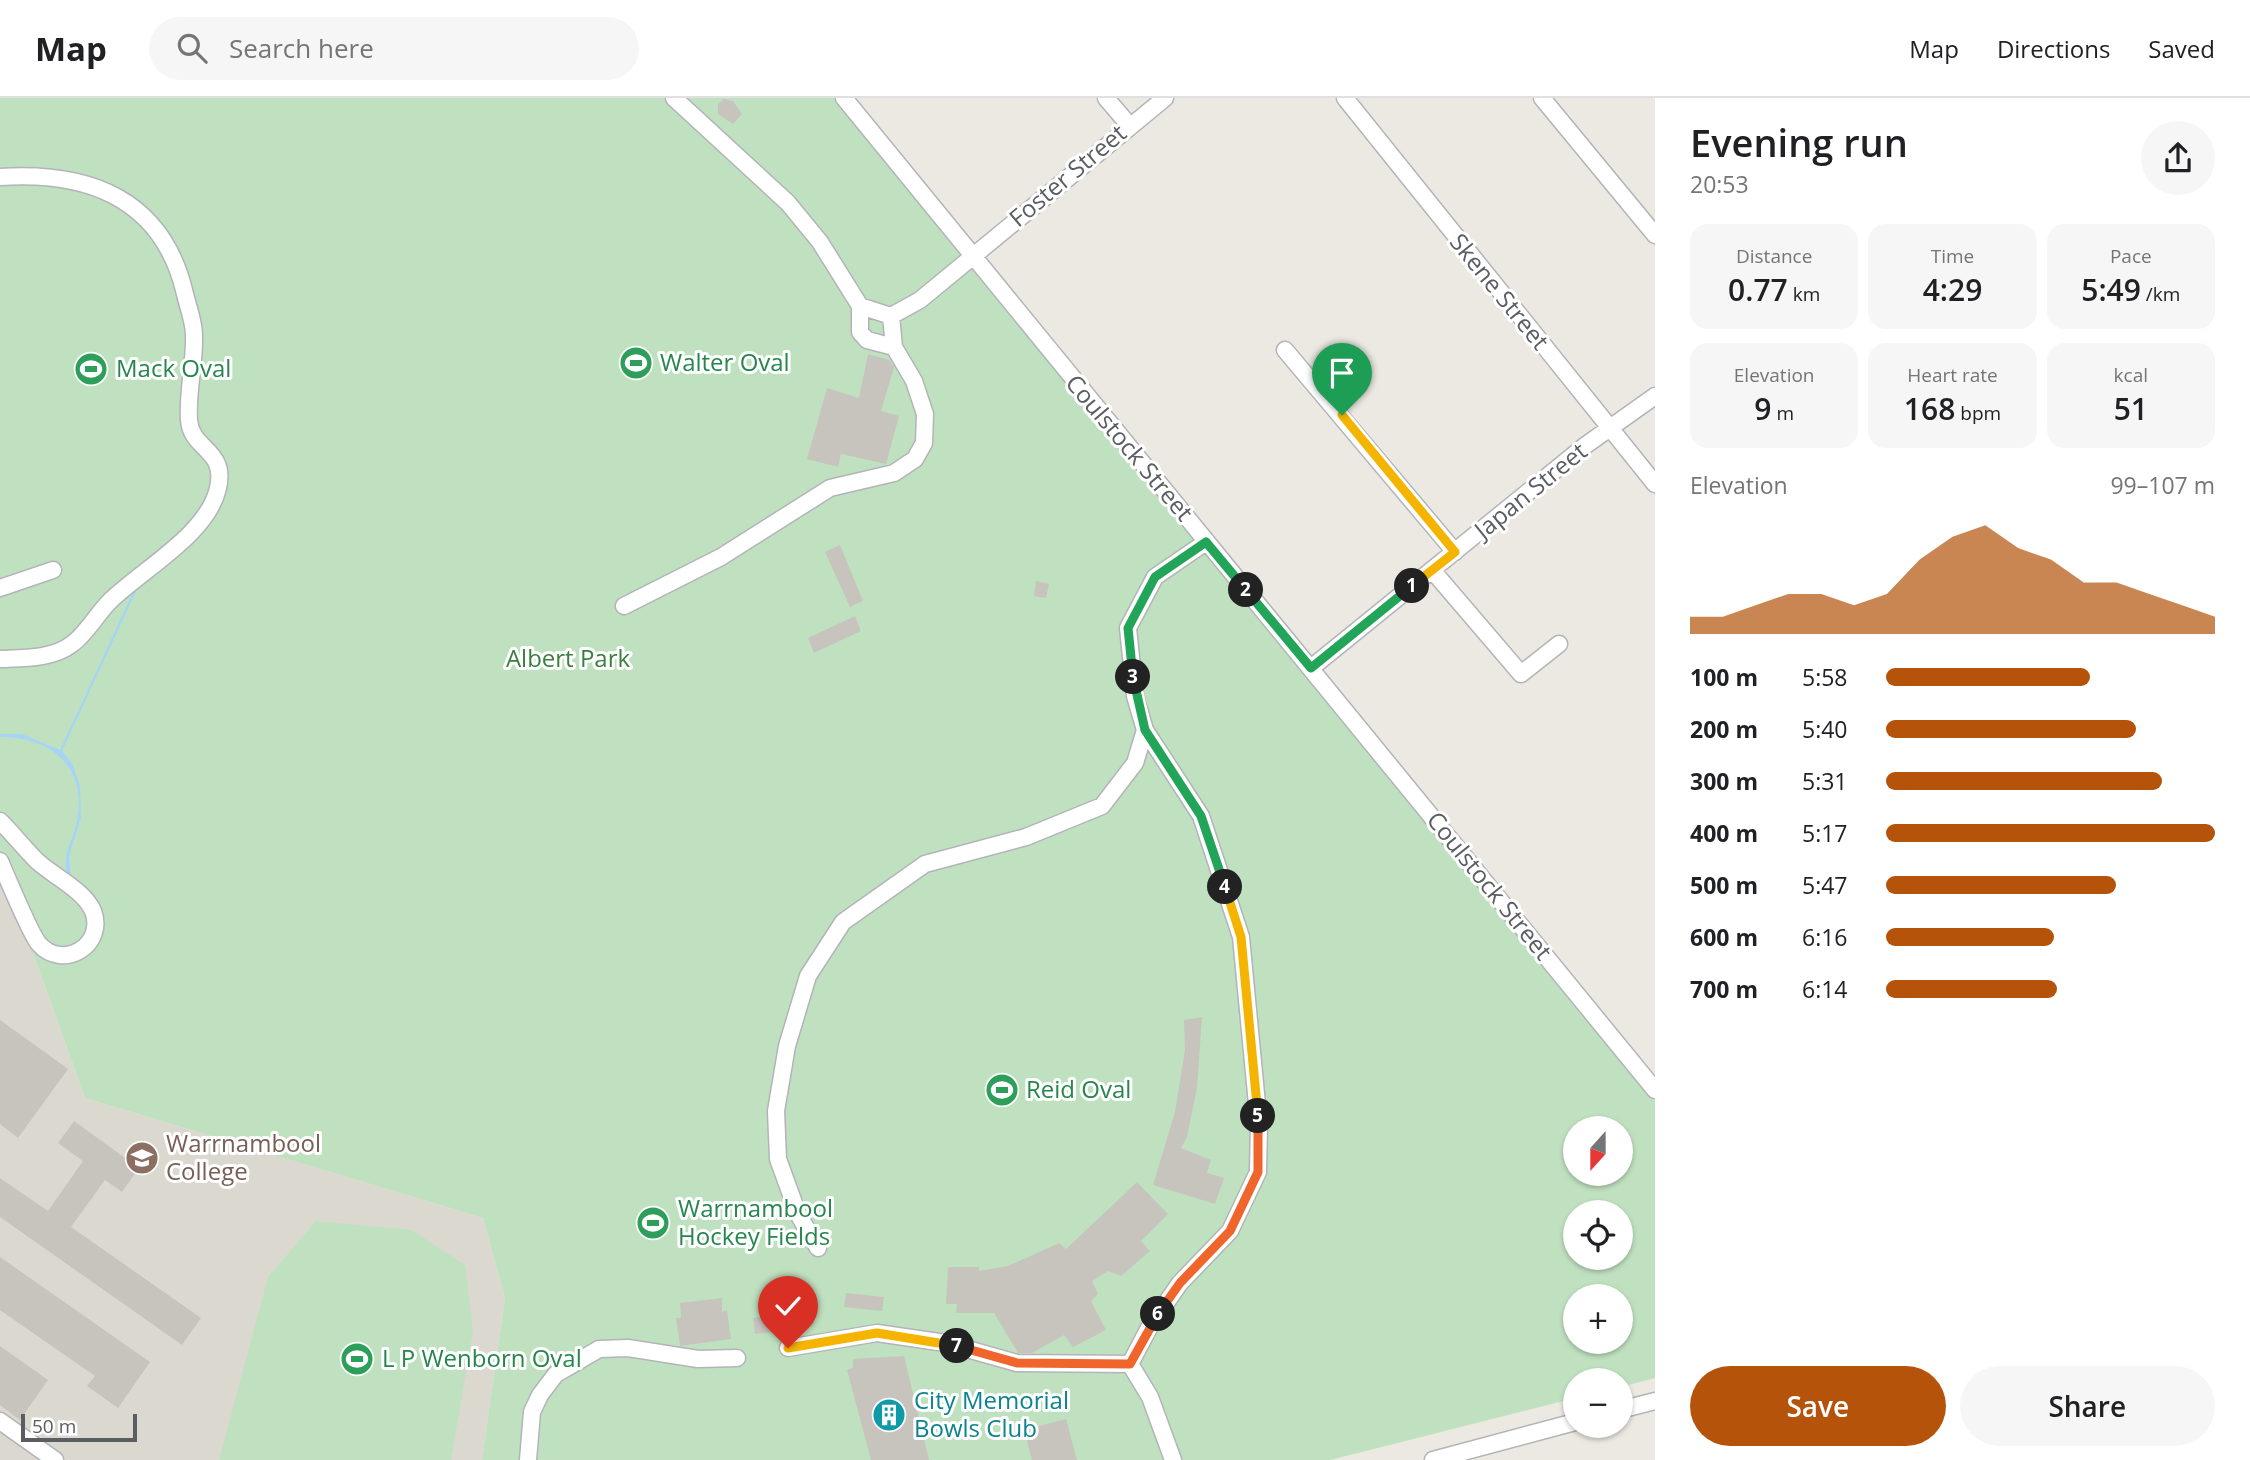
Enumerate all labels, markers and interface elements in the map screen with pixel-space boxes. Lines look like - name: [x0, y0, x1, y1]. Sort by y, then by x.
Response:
- search box: [149, 17, 639, 80]
- text: Map: [35, 26, 107, 71]
- icon: search: [173, 29, 211, 67]
- text: Search here: [229, 30, 374, 66]
- text: Map: [1909, 32, 1959, 65]
- text: Directions: [1997, 32, 2110, 65]
- text: Saved: [2148, 32, 2215, 65]
- street label: Foster Street: [1002, 116, 1133, 234]
- text: Evening run: [1690, 116, 1908, 168]
- button: share: [2141, 121, 2215, 195]
- text: 20:53: [1690, 168, 1749, 200]
- street label: Skene Street: [1443, 226, 1557, 356]
- text: Distance: [1736, 243, 1812, 269]
- text: Time: [1931, 243, 1974, 269]
- text: Pace: [2110, 243, 2152, 269]
- text: 0.77: [1728, 269, 1788, 310]
- text: 4:29: [1923, 269, 1982, 310]
- text: 5:49: [2081, 269, 2141, 310]
- text: km: [1788, 281, 1820, 307]
- text: /km: [2141, 281, 2180, 307]
- pin: [1312, 343, 1372, 415]
- sports icon: Walter Oval: [617, 344, 655, 382]
- place label: Walter Oval: [660, 345, 790, 378]
- sports icon: Mack Oval: [72, 350, 110, 388]
- place label: Mack Oval: [116, 351, 231, 384]
- icon: arrive: [1323, 354, 1361, 392]
- text: Elevation: [1734, 362, 1815, 388]
- text: Heart rate: [1907, 362, 1998, 388]
- text: kcal: [2114, 362, 2148, 388]
- street label: Coulstock Street: [1059, 367, 1201, 527]
- text: 9: [1754, 388, 1771, 429]
- text: 168: [1904, 388, 1955, 429]
- text: 51: [2114, 388, 2148, 429]
- text: m: [1771, 400, 1794, 426]
- text: bpm: [1955, 400, 2001, 426]
- street label: Japan Street: [1465, 434, 1593, 547]
- text: Elevation: [1690, 469, 1788, 501]
- text: 99–107 m: [2110, 469, 2215, 501]
- pin: 1: [1394, 568, 1430, 603]
- text: 1: [1406, 572, 1417, 598]
- pin: 2: [1228, 573, 1264, 608]
- text: 2: [1240, 576, 1251, 602]
- park label: Albert Park: [506, 641, 630, 674]
- pin: 3: [1116, 660, 1150, 694]
- text: 100 m: [1690, 661, 1758, 693]
- text: 5:58: [1802, 661, 1848, 693]
- text: 3: [1127, 663, 1138, 689]
- text: 200 m: [1690, 713, 1758, 745]
- text: 5:40: [1802, 713, 1848, 745]
- text: 300 m: [1690, 765, 1758, 797]
- text: 5:31: [1802, 765, 1848, 797]
- street label: Coulstock Street: [1420, 804, 1560, 966]
- text: 400 m: [1690, 817, 1758, 849]
- text: 5:17: [1802, 817, 1848, 849]
- text: 500 m: [1690, 869, 1758, 901]
- text: 5:47: [1802, 869, 1848, 901]
- pin: 4: [1208, 870, 1242, 904]
- text: 4: [1219, 873, 1230, 899]
- text: 600 m: [1690, 921, 1758, 953]
- text: 6:16: [1802, 921, 1848, 953]
- text: 700 m: [1690, 973, 1758, 1005]
- text: 6:14: [1802, 973, 1848, 1005]
- sports icon: Reid Oval: [983, 1071, 1021, 1109]
- place label: Reid Oval: [1026, 1072, 1131, 1105]
- pin: 5: [1240, 1098, 1276, 1134]
- text: 5: [1252, 1102, 1263, 1128]
- north arrow: [1563, 1116, 1633, 1186]
- map controls: [1563, 1116, 1633, 1438]
- place label: Warrnambool College: [166, 1126, 321, 1187]
- school or university icon: Warrnambool College: [123, 1139, 161, 1177]
- place label: Warrnambool Hockey Fields: [678, 1191, 833, 1252]
- button: locate: [1563, 1200, 1633, 1270]
- sports icon: Warrnambool Hockey Fields: [634, 1204, 672, 1242]
- pin: [758, 1276, 818, 1348]
- button: +: [1563, 1284, 1633, 1354]
- icon: check: [769, 1287, 807, 1325]
- pin: 6: [1140, 1296, 1176, 1332]
- text: 6: [1152, 1300, 1163, 1326]
- pin: 7: [940, 1328, 974, 1364]
- text: 7: [951, 1332, 962, 1358]
- sports icon: L P Wenborn Oval: [338, 1340, 376, 1378]
- place label: L P Wenborn Oval: [382, 1341, 582, 1374]
- button: Save: [1690, 1366, 1946, 1446]
- button: Share: [1960, 1366, 2215, 1446]
- button: −: [1563, 1368, 1633, 1438]
- place label: City Memorial Bowls Club: [914, 1383, 1069, 1444]
- building icon: City Memorial Bowls Club: [870, 1396, 908, 1434]
- scale bar: [21, 1411, 136, 1443]
- text: 50 m: [32, 1413, 76, 1439]

